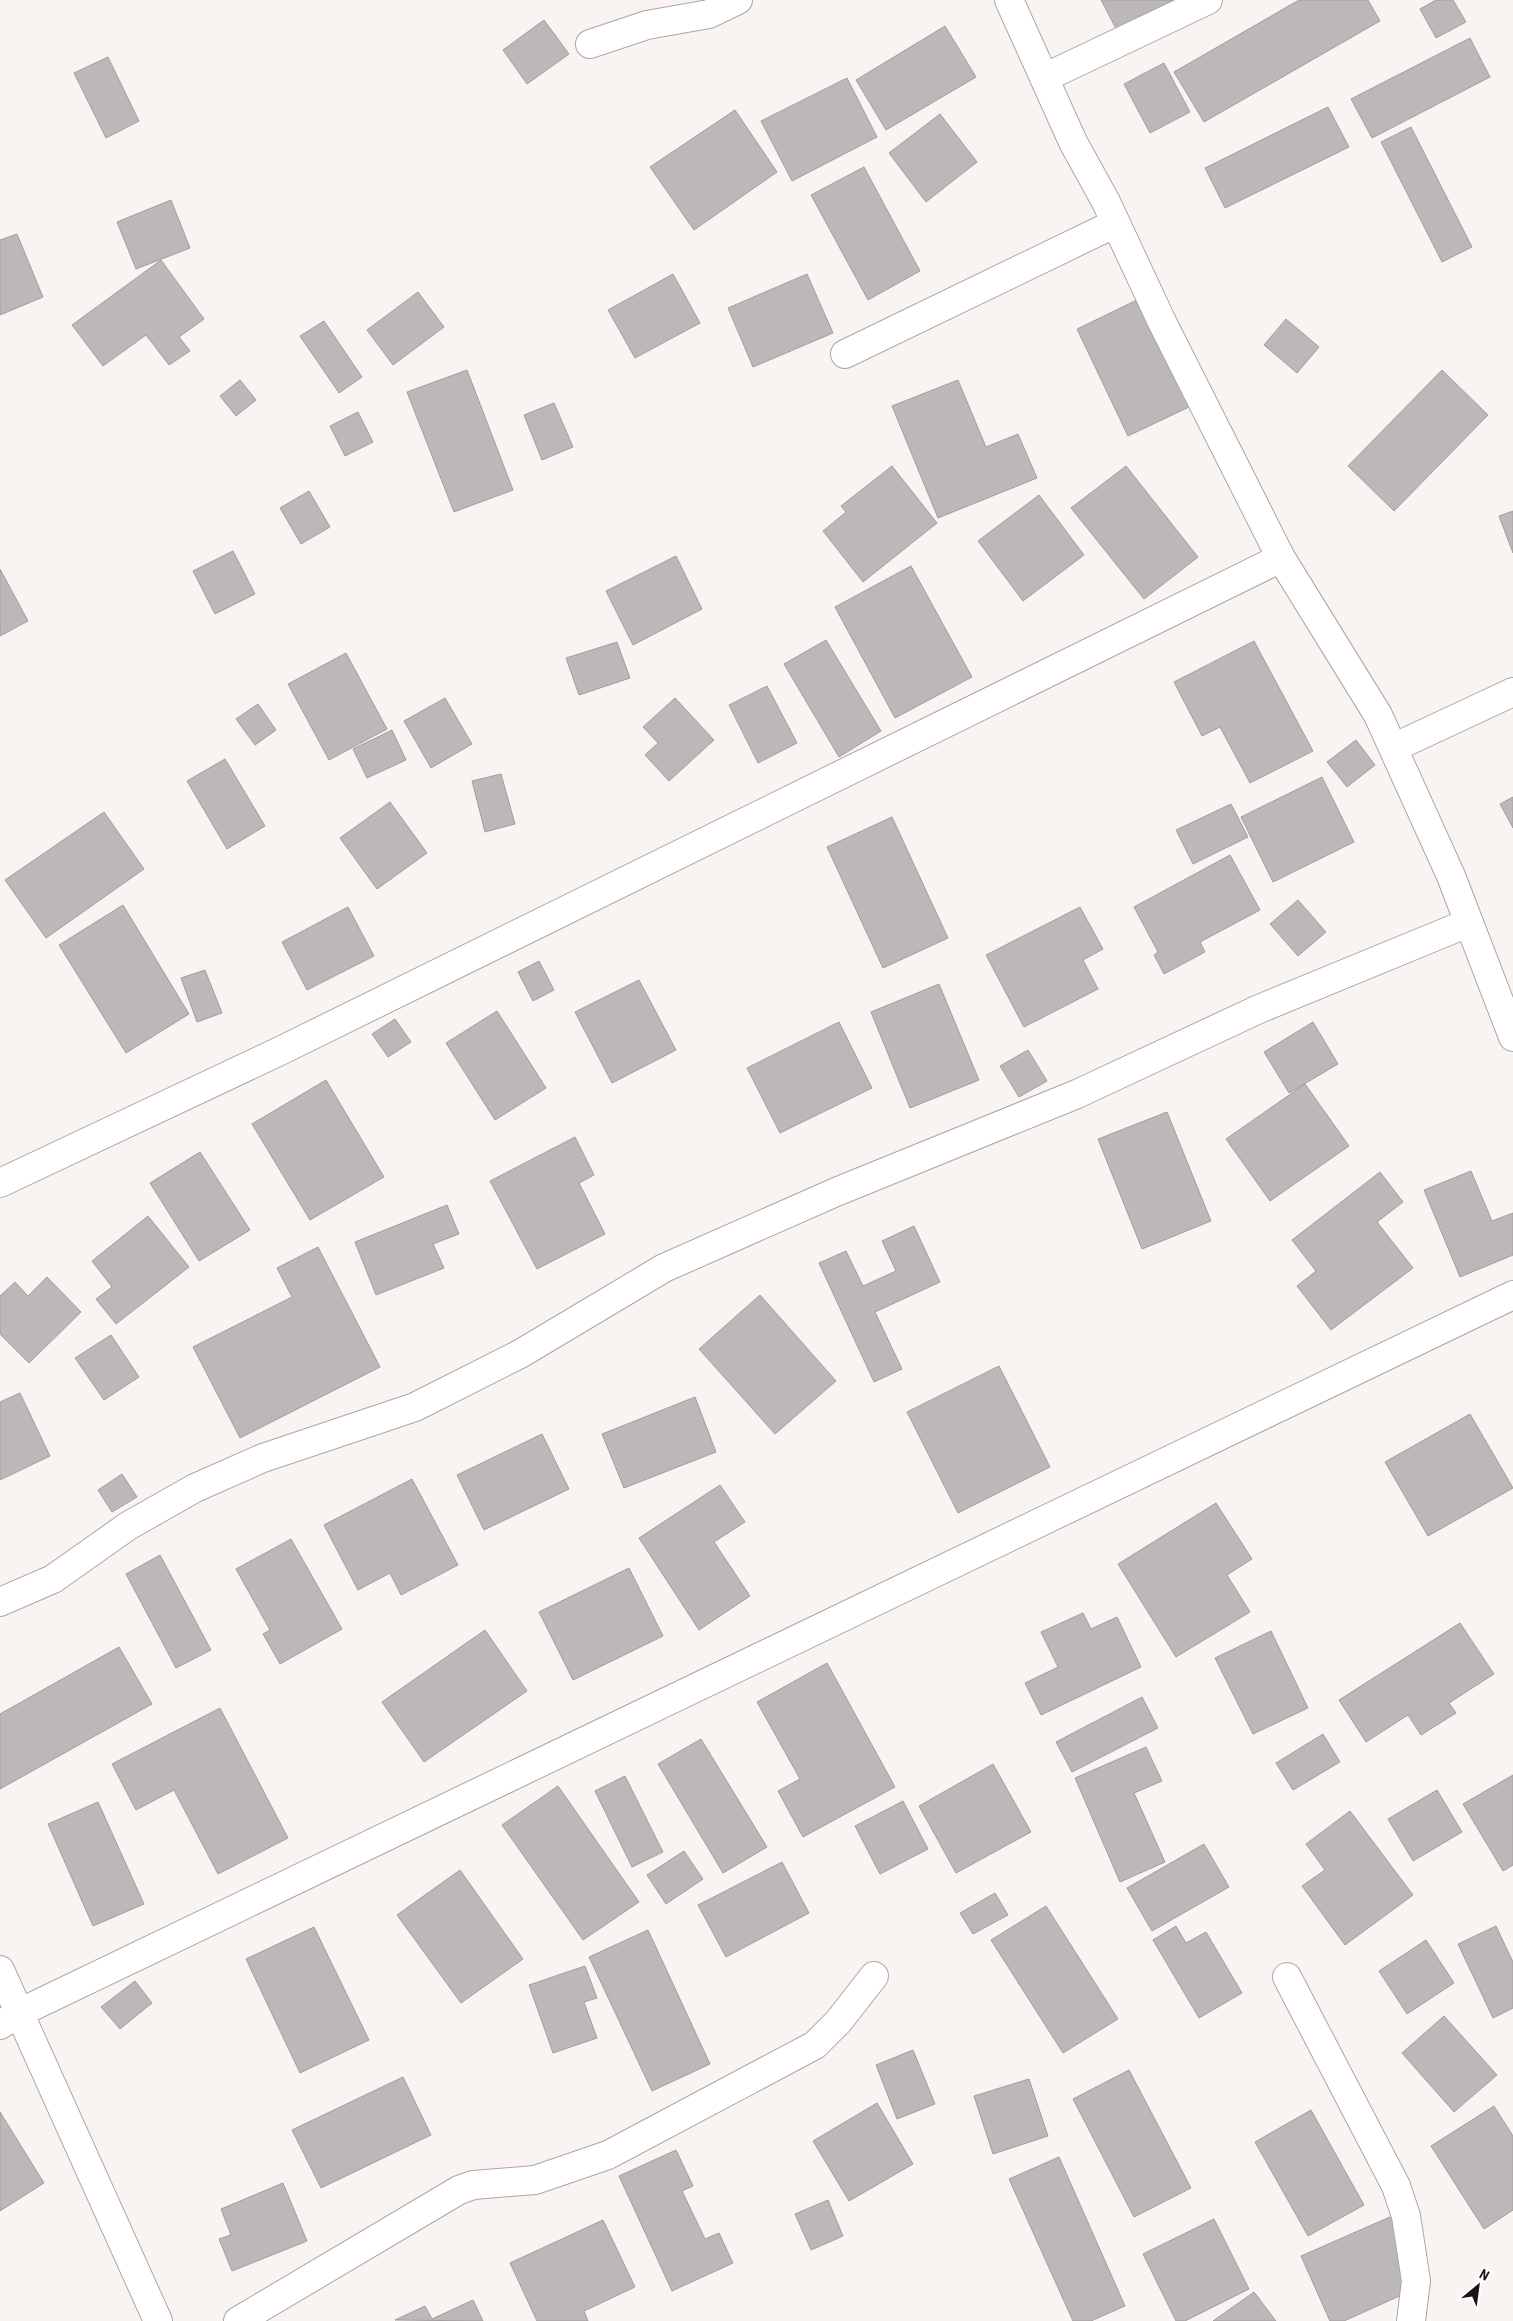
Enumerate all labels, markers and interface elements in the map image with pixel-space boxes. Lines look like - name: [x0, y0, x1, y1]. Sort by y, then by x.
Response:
- north arrow: [1453, 2261, 1503, 2311]
- text: N: [1477, 2266, 1492, 2284]

